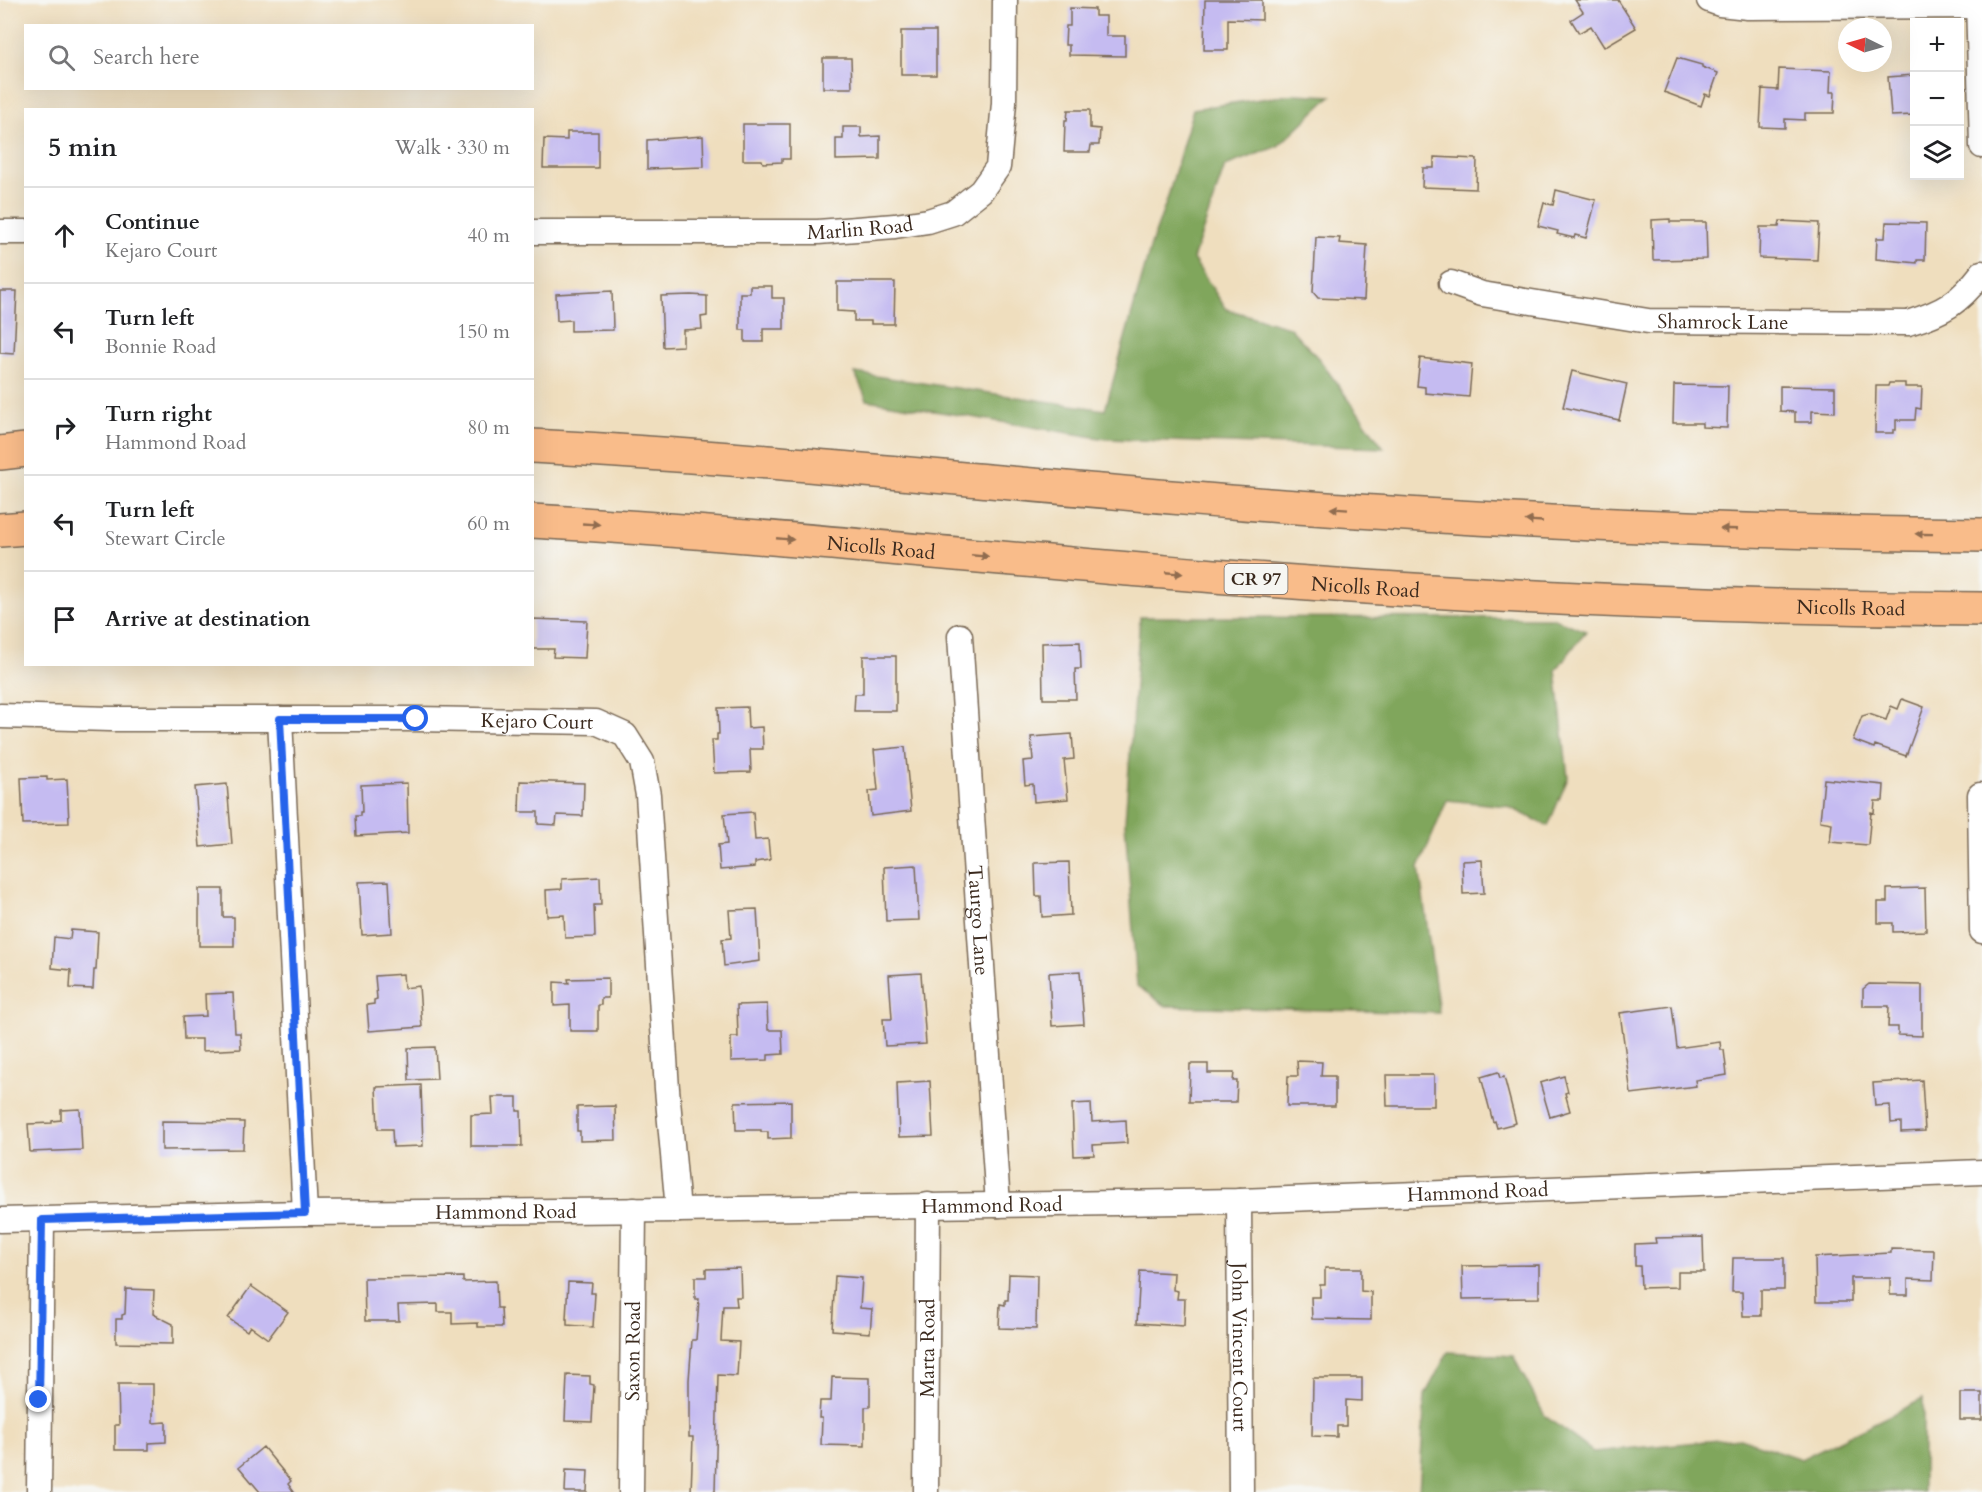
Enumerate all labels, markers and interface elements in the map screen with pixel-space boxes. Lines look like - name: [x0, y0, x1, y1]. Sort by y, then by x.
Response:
- north arrow: [1838, 18, 1892, 72]
- map controls: [1910, 18, 1964, 180]
- button: +: [1910, 18, 1964, 72]
- search box: [24, 24, 534, 90]
- icon: search: [45, 41, 78, 74]
- text: Search here: [93, 42, 200, 72]
- button: −: [1910, 72, 1964, 126]
- button: layers: [1910, 126, 1964, 180]
- text: 5 min: [48, 130, 117, 165]
- text: Walk · 330 m: [395, 134, 510, 161]
- text: Continue: [105, 207, 200, 237]
- street label: Marlin Road: [807, 210, 915, 246]
- icon: ahead: [48, 219, 81, 252]
- text: 40 m: [467, 222, 510, 249]
- text: Kejaro Court: [105, 237, 217, 264]
- text: Turn left: [105, 303, 194, 333]
- street label: Shamrock Lane: [1657, 308, 1789, 336]
- icon: left: [48, 315, 81, 348]
- text: 150 m: [457, 318, 510, 345]
- text: Bonnie Road: [105, 333, 216, 360]
- text: Turn right: [105, 399, 212, 429]
- icon: right: [48, 411, 81, 444]
- text: 80 m: [467, 414, 510, 441]
- text: Hammond Road: [105, 429, 246, 456]
- text: Turn left: [105, 495, 194, 525]
- one-way arrow: [1330, 505, 1349, 514]
- icon: left: [48, 507, 81, 540]
- text: 60 m: [467, 510, 510, 537]
- one-way arrow: [1524, 517, 1543, 526]
- one-way arrow: [581, 519, 600, 529]
- text: Stewart Circle: [105, 525, 226, 552]
- one-way arrow: [1719, 525, 1738, 534]
- street label: Nicolls Road: [826, 530, 937, 566]
- one-way arrow: [1914, 530, 1933, 539]
- one-way arrow: [776, 534, 795, 544]
- one-way arrow: [970, 551, 989, 561]
- road number: CR 97: [1224, 564, 1288, 594]
- one-way arrow: [1164, 568, 1183, 578]
- street label: Nicolls Road: [1310, 570, 1421, 604]
- street label: Nicolls Road: [1796, 593, 1906, 622]
- icon: arrive: [48, 603, 81, 636]
- text: Arrive at destination: [105, 604, 310, 634]
- route start: [402, 705, 428, 731]
- street label: Kejaro Court: [480, 707, 594, 736]
- street label: Taurgo Lane: [961, 864, 996, 976]
- street label: Hammond Road: [1406, 1176, 1549, 1208]
- street label: Hammond Road: [921, 1191, 1063, 1220]
- street label: Hammond Road: [435, 1198, 577, 1226]
- street label: John Vincent Court: [1225, 1259, 1254, 1432]
- street label: Marta Road: [914, 1298, 941, 1398]
- street label: Saxon Road: [619, 1300, 647, 1401]
- route end: [25, 1386, 51, 1412]

